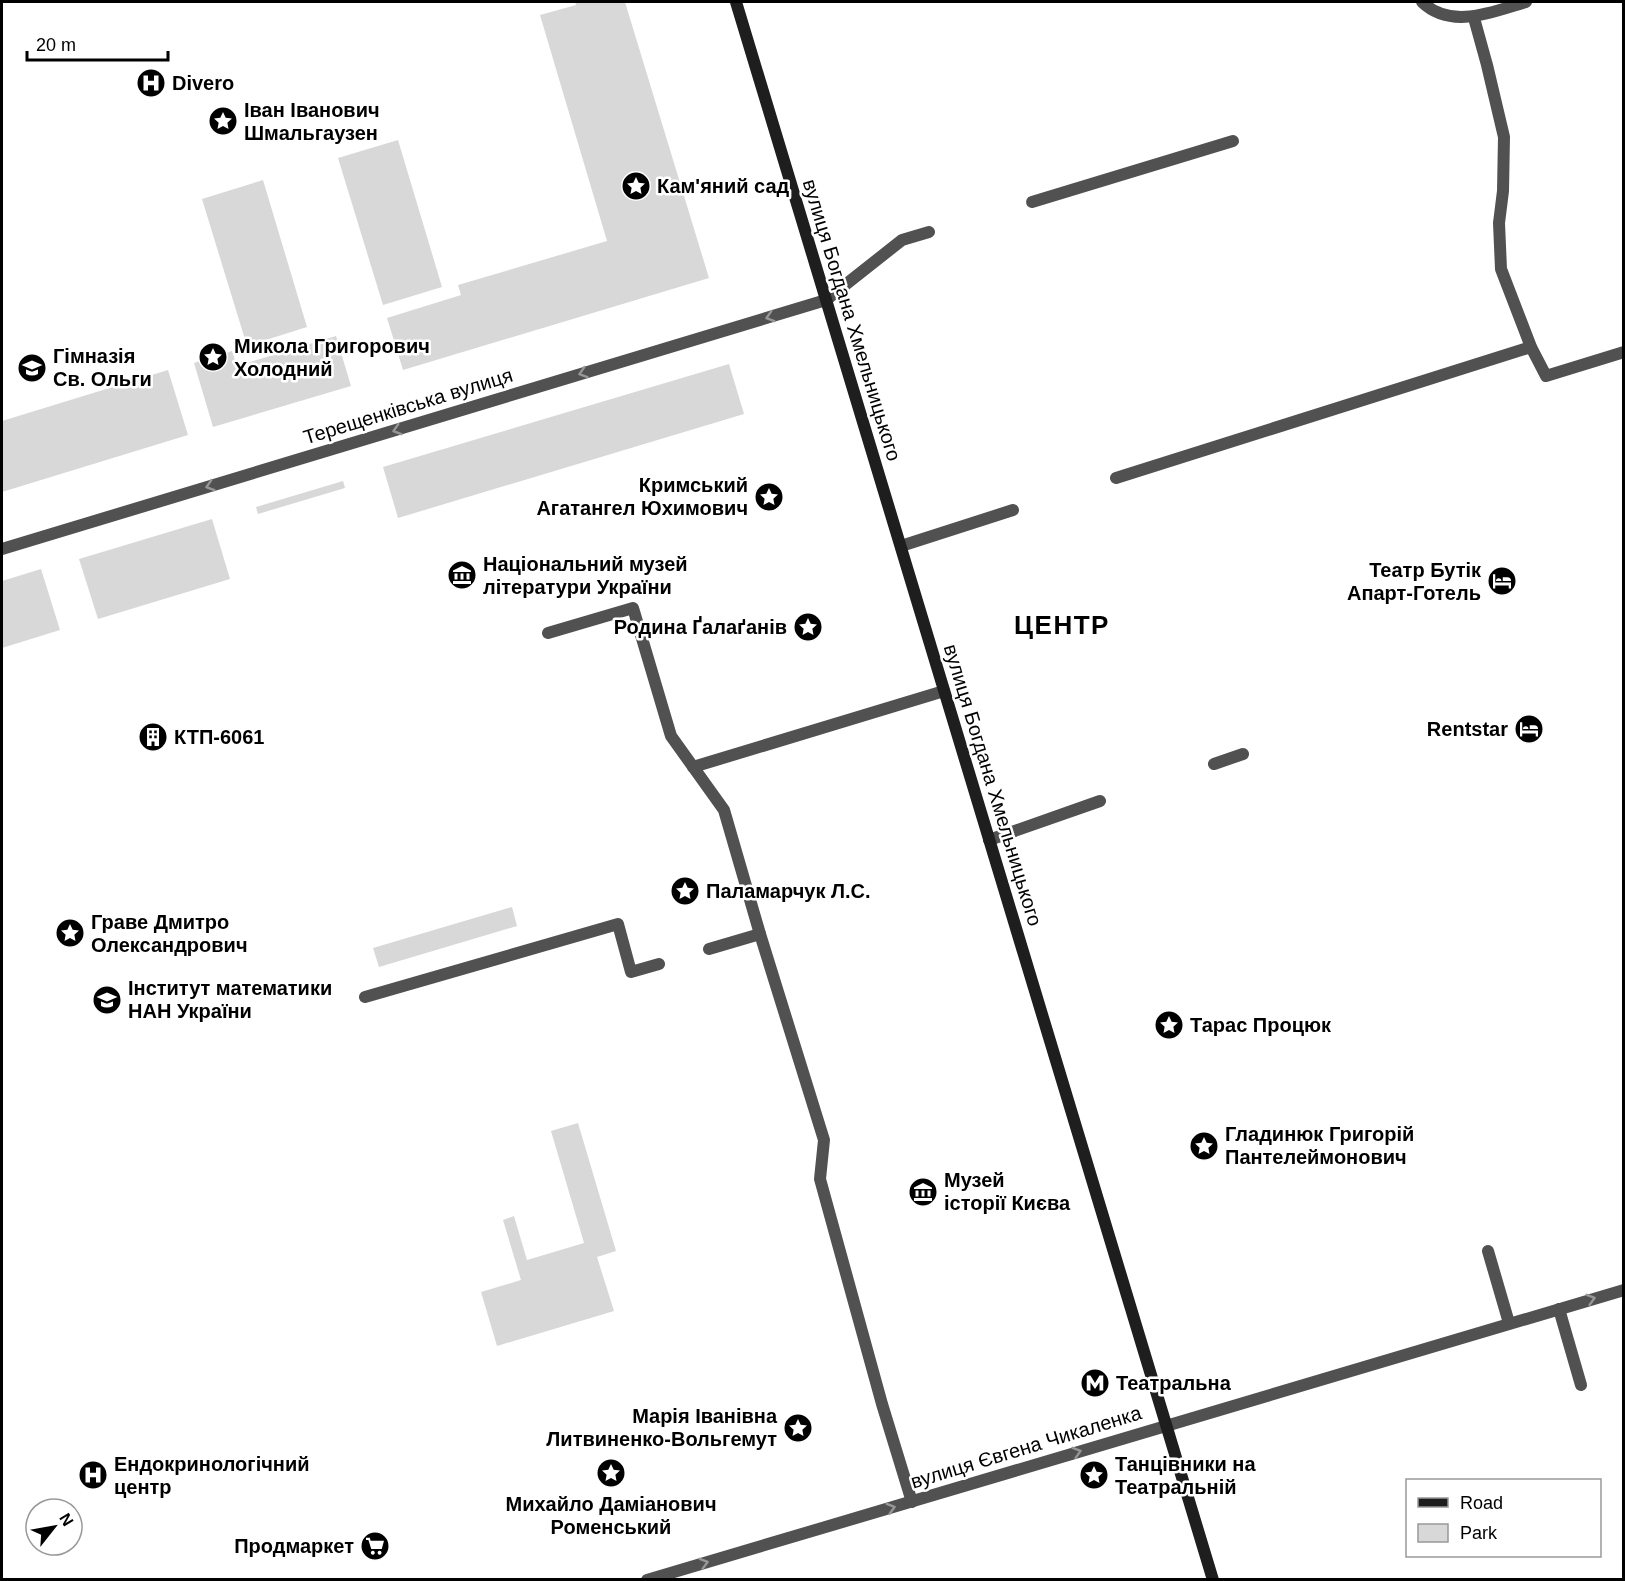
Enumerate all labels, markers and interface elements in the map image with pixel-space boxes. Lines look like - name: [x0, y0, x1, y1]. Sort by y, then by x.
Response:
- scale bar: [27, 24, 168, 62]
- text: 20 m: [36, 35, 76, 55]
- hospital icon: Divero: [135, 67, 167, 99]
- place label: Divero: [172, 72, 234, 94]
- place label: Іван Іванович Шмальгаузен: [244, 99, 380, 144]
- place icon: Іван Іванович Шмальгаузен: [207, 105, 239, 137]
- place icon: Кам'яний сад: [620, 170, 652, 202]
- place label: Кам'яний сад: [657, 175, 790, 197]
- street label: вулиця Богдана Хмельницького: [799, 176, 905, 464]
- one-way arrow: [765, 310, 776, 322]
- place label: Микола Григорович Холодний: [234, 335, 430, 380]
- place icon: Микола Григорович Холодний: [197, 341, 229, 373]
- place label: Гімназія Св. Ольги: [53, 345, 152, 390]
- school or university icon: Гімназія Св. Ольги: [16, 352, 48, 384]
- street label: Терещенківська вулиця: [301, 364, 515, 448]
- one-way arrow: [578, 366, 589, 379]
- one-way arrow: [392, 423, 403, 435]
- place label: Кримський Агатангел Юхимович: [536, 474, 748, 519]
- one-way arrow: [205, 479, 216, 492]
- place icon: Кримський Агатангел Юхимович: [753, 481, 785, 513]
- place label: Національний музей літератури України: [483, 553, 688, 598]
- museum icon: Національний музей літератури України: [446, 559, 478, 591]
- place label: Театр Бутік Апарт-Готель: [1347, 559, 1482, 604]
- hotel icon: Театр Бутік Апарт-Готель: [1486, 565, 1518, 597]
- district label: ЦЕНТР: [1014, 610, 1110, 640]
- place icon: Родина Ґалаґанів: [792, 611, 824, 643]
- place label: Родина Ґалаґанів: [614, 616, 787, 638]
- street label: вулиця Богдана Хмельницького: [940, 641, 1046, 929]
- hotel icon: Rentstar: [1513, 713, 1545, 745]
- place label: Rentstar: [1427, 718, 1508, 740]
- building icon: КТП-6061: [137, 721, 169, 753]
- place label: КТП-6061: [174, 726, 264, 748]
- place icon: Паламарчук Л.С.: [669, 875, 701, 907]
- place label: Паламарчук Л.С.: [706, 880, 871, 902]
- place label: Граве Дмитро Олександрович: [91, 911, 248, 956]
- place icon: Граве Дмитро Олександрович: [54, 917, 86, 949]
- place label: Інститут математики НАН України: [128, 977, 332, 1022]
- school or university icon: Інститут математики НАН України: [91, 984, 123, 1016]
- place icon: Тарас Процюк: [1153, 1009, 1185, 1041]
- place label: Тарас Процюк: [1190, 1014, 1332, 1036]
- place label: Гладинюк Григорій Пантелеймонович: [1225, 1123, 1414, 1168]
- place icon: Гладинюк Григорій Пантелеймонович: [1188, 1130, 1220, 1162]
- place label: Музей історії Києва: [944, 1169, 1071, 1214]
- museum icon: Музей історії Києва: [907, 1176, 939, 1208]
- one-way arrow: [1585, 1294, 1596, 1306]
- metro station icon: Театральна: [1079, 1367, 1111, 1399]
- place label: Театральна: [1116, 1372, 1232, 1394]
- street label: вулиця Євгена Чикаленка: [908, 1401, 1145, 1493]
- place label: Марія Іванівна Литвиненко-Вольгемут: [546, 1405, 778, 1450]
- place icon: Марія Іванівна Литвиненко-Вольгемут: [782, 1412, 814, 1444]
- one-way arrow: [1072, 1447, 1082, 1459]
- place label: Ендокринологічний центр: [114, 1453, 309, 1498]
- place label: Танцівники на Театральній: [1115, 1453, 1256, 1498]
- place icon: Михайло Даміанович Роменський: [595, 1457, 627, 1489]
- hospital icon: Ендокринологічний центр: [77, 1459, 109, 1491]
- place icon: Танцівники на Театральній: [1078, 1459, 1110, 1491]
- legend: [1406, 1479, 1601, 1557]
- place label: Михайло Даміанович Роменський: [505, 1493, 717, 1538]
- text: Road: [1460, 1493, 1503, 1513]
- north arrow: [24, 1497, 84, 1557]
- one-way arrow: [885, 1503, 896, 1515]
- text: N: [56, 1510, 77, 1529]
- text: Park: [1460, 1523, 1498, 1543]
- supermarket icon: Продмаркет: [359, 1530, 391, 1562]
- place label: Продмаркет: [234, 1535, 354, 1557]
- one-way arrow: [698, 1558, 709, 1570]

